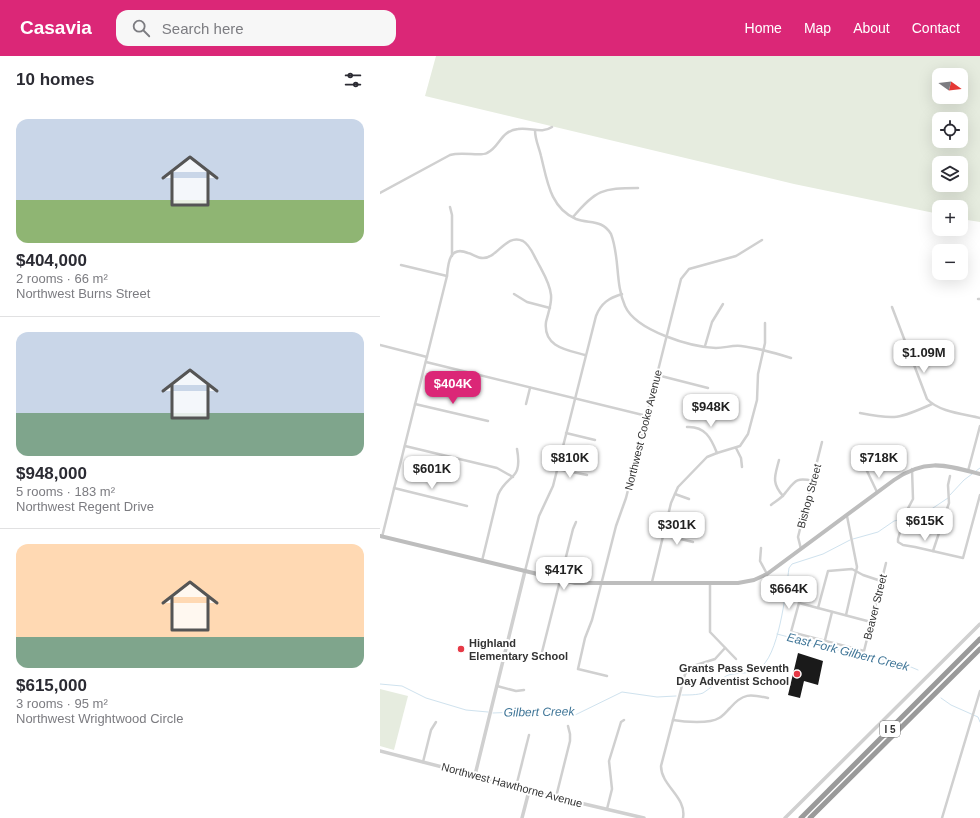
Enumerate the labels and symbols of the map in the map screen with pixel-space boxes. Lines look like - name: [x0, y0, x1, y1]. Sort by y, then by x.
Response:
- north arrow: [932, 68, 968, 104]
- pin: $1.09M: [891, 340, 957, 374]
- street label: Northwest Cooke Avenue: [622, 368, 664, 492]
- pin: $404K: [425, 371, 481, 405]
- pin: $948K: [683, 394, 739, 428]
- pin: $810K: [542, 445, 598, 479]
- pin: $718K: [851, 445, 907, 479]
- pin: $601K: [404, 456, 460, 490]
- street label: Bishop Street: [795, 463, 823, 529]
- pin: $615K: [897, 508, 953, 542]
- pin: $301K: [649, 512, 705, 546]
- pin: $417K: [536, 557, 592, 591]
- street label: Beaver Street: [861, 573, 889, 641]
- pin: $664K: [761, 576, 817, 610]
- water label: East Fork Gilbert Creek: [785, 630, 911, 674]
- place label: Highland Elementary School: [469, 637, 568, 662]
- marker: Highland Elementary School: [456, 644, 466, 654]
- place label: Grants Pass Seventh Day Adventist School: [676, 662, 789, 687]
- marker: Grants Pass Seventh Day Adventist School: [792, 669, 802, 679]
- water label: Gilbert Creek: [504, 704, 575, 720]
- road number: I 5: [880, 721, 900, 737]
- street label: Northwest Hawthorne Avenue: [440, 760, 584, 810]

